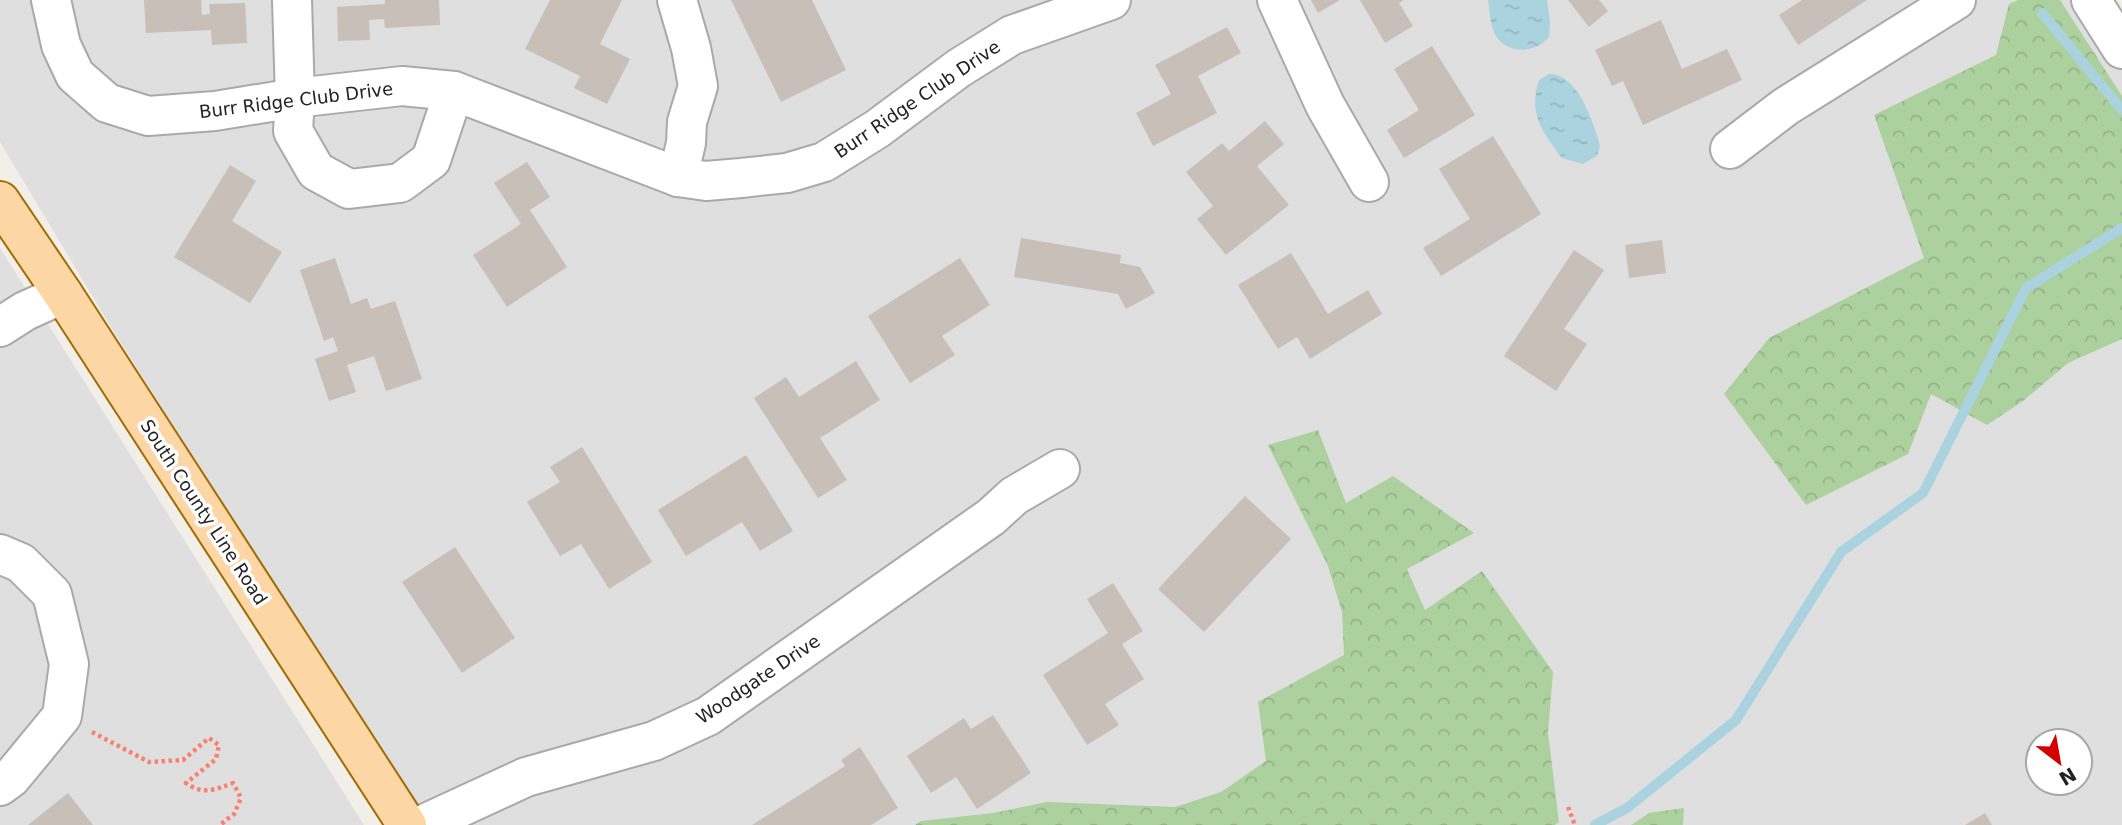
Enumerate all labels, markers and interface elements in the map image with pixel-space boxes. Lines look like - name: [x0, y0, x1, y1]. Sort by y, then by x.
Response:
- street label: Burr Ridge Club Drive: [830, 36, 1004, 162]
- street label: Burr Ridge Club Drive: [198, 78, 394, 122]
- street label: South County Line Road: [136, 416, 272, 608]
- street label: Woodgate Drive: [692, 630, 824, 728]
- north arrow: [2024, 727, 2094, 797]
- text: N: [2055, 763, 2080, 790]

